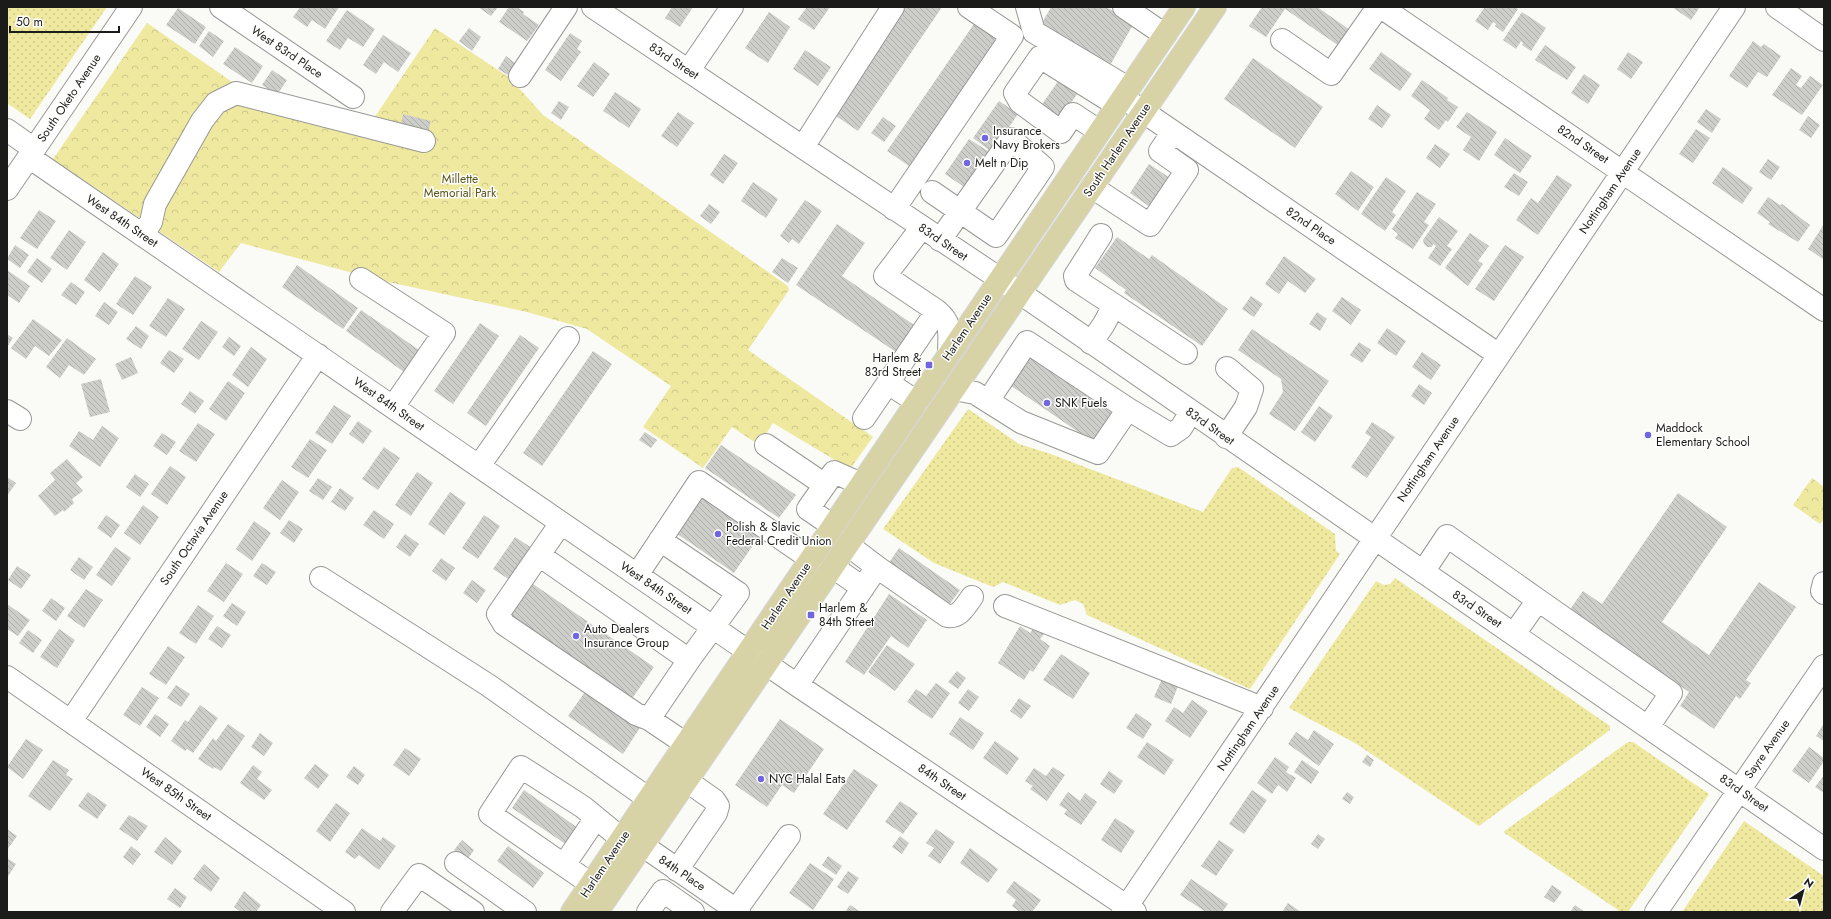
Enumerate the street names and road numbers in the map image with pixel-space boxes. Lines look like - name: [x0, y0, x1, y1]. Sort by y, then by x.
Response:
- street label: West 83rd Place: [248, 21, 326, 83]
- street label: 83rd Street: [645, 38, 703, 84]
- street label: South Oketo Avenue: [33, 50, 105, 146]
- street label: South Harlem Avenue: [1079, 99, 1155, 201]
- street label: 82nd Street: [1554, 120, 1612, 168]
- street label: Nottingham Avenue: [1574, 144, 1646, 238]
- street label: West 84th Street: [82, 190, 162, 252]
- street label: 82nd Place: [1282, 203, 1340, 249]
- street label: 83rd Street: [915, 219, 971, 265]
- street label: Harlem Avenue: [938, 290, 996, 364]
- street label: West 84th Street: [350, 373, 428, 435]
- street label: 83rd Street: [1182, 402, 1238, 450]
- street label: Nottingham Avenue: [1392, 412, 1464, 506]
- street label: South Octavia Avenue: [155, 487, 233, 589]
- street label: West 84th Street: [616, 557, 696, 619]
- street label: Harlem Avenue: [757, 559, 815, 633]
- street label: 83rd Street: [1449, 586, 1505, 632]
- street label: Nottingham Avenue: [1212, 681, 1284, 775]
- street label: Sayre Avenue: [1740, 716, 1794, 782]
- street label: 84th Street: [914, 759, 970, 805]
- street label: West 85th Street: [137, 763, 215, 825]
- street label: 83rd Street: [1716, 769, 1772, 817]
- street label: Harlem Avenue: [576, 827, 634, 901]
- street label: 84th Place: [655, 851, 709, 895]

